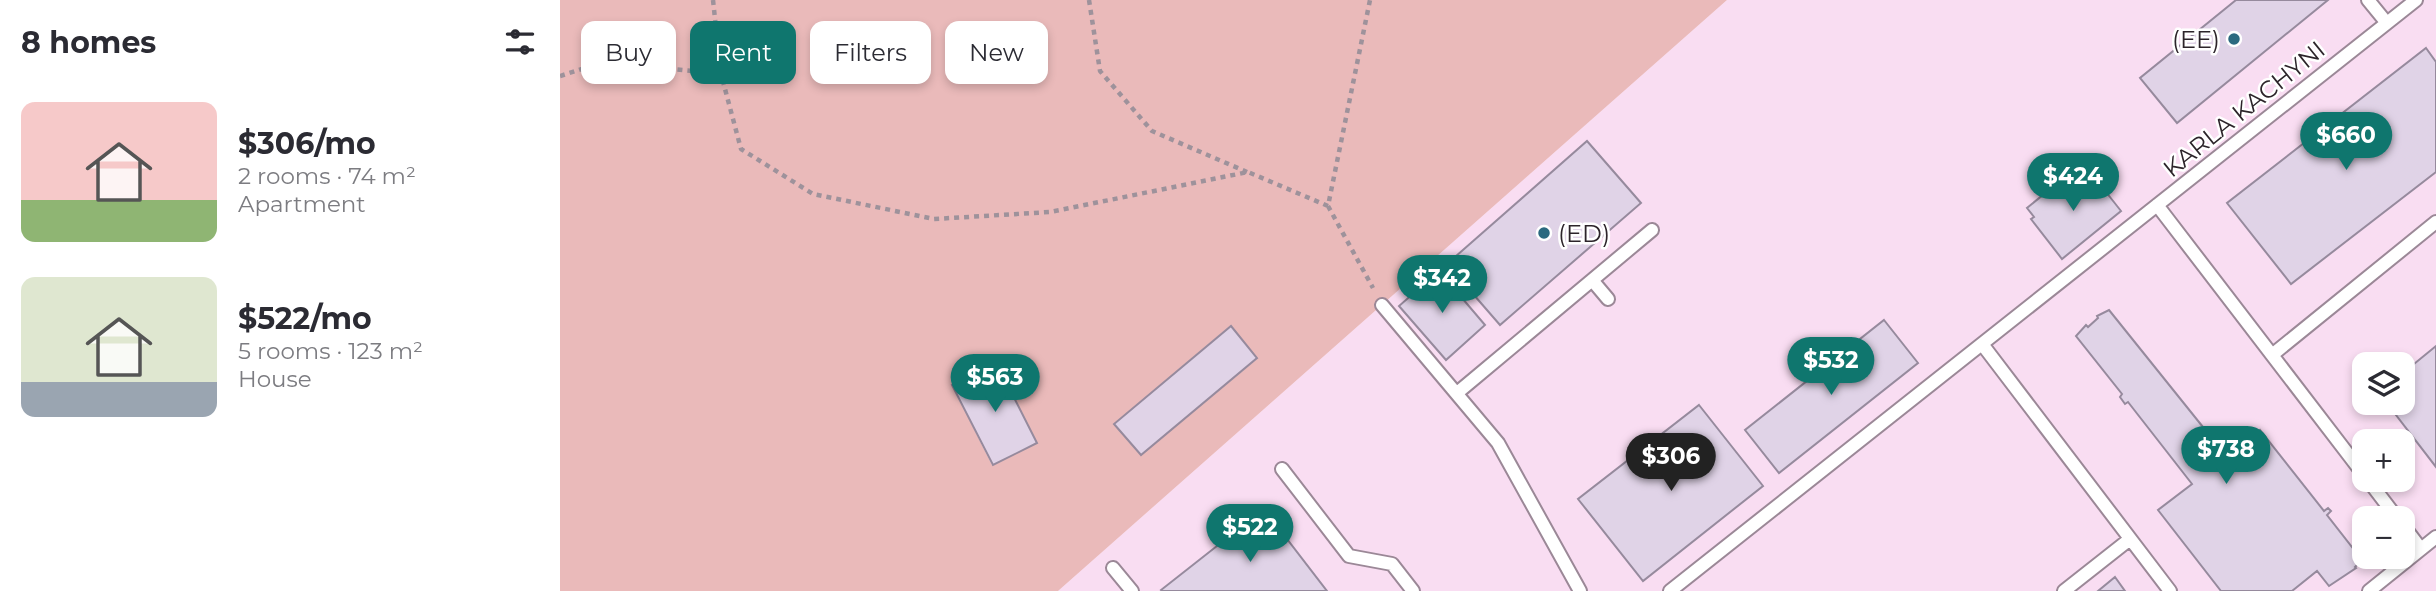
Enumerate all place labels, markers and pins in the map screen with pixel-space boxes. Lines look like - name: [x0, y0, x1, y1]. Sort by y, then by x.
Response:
- place label: (EE): [2172, 25, 2220, 54]
- marker: (EE): [2226, 31, 2242, 47]
- pin: $660: [2305, 113, 2387, 172]
- pin: $424: [2032, 154, 2114, 213]
- place label: (ED): [1558, 219, 1610, 248]
- marker: (ED): [1536, 225, 1552, 241]
- pin: $342: [1401, 256, 1483, 315]
- pin: $532: [1790, 338, 1872, 397]
- pin: $563: [954, 354, 1036, 414]
- pin: $738: [2185, 426, 2267, 486]
- pin: $306: [1630, 434, 1712, 493]
- pin: $522: [1209, 504, 1291, 564]

